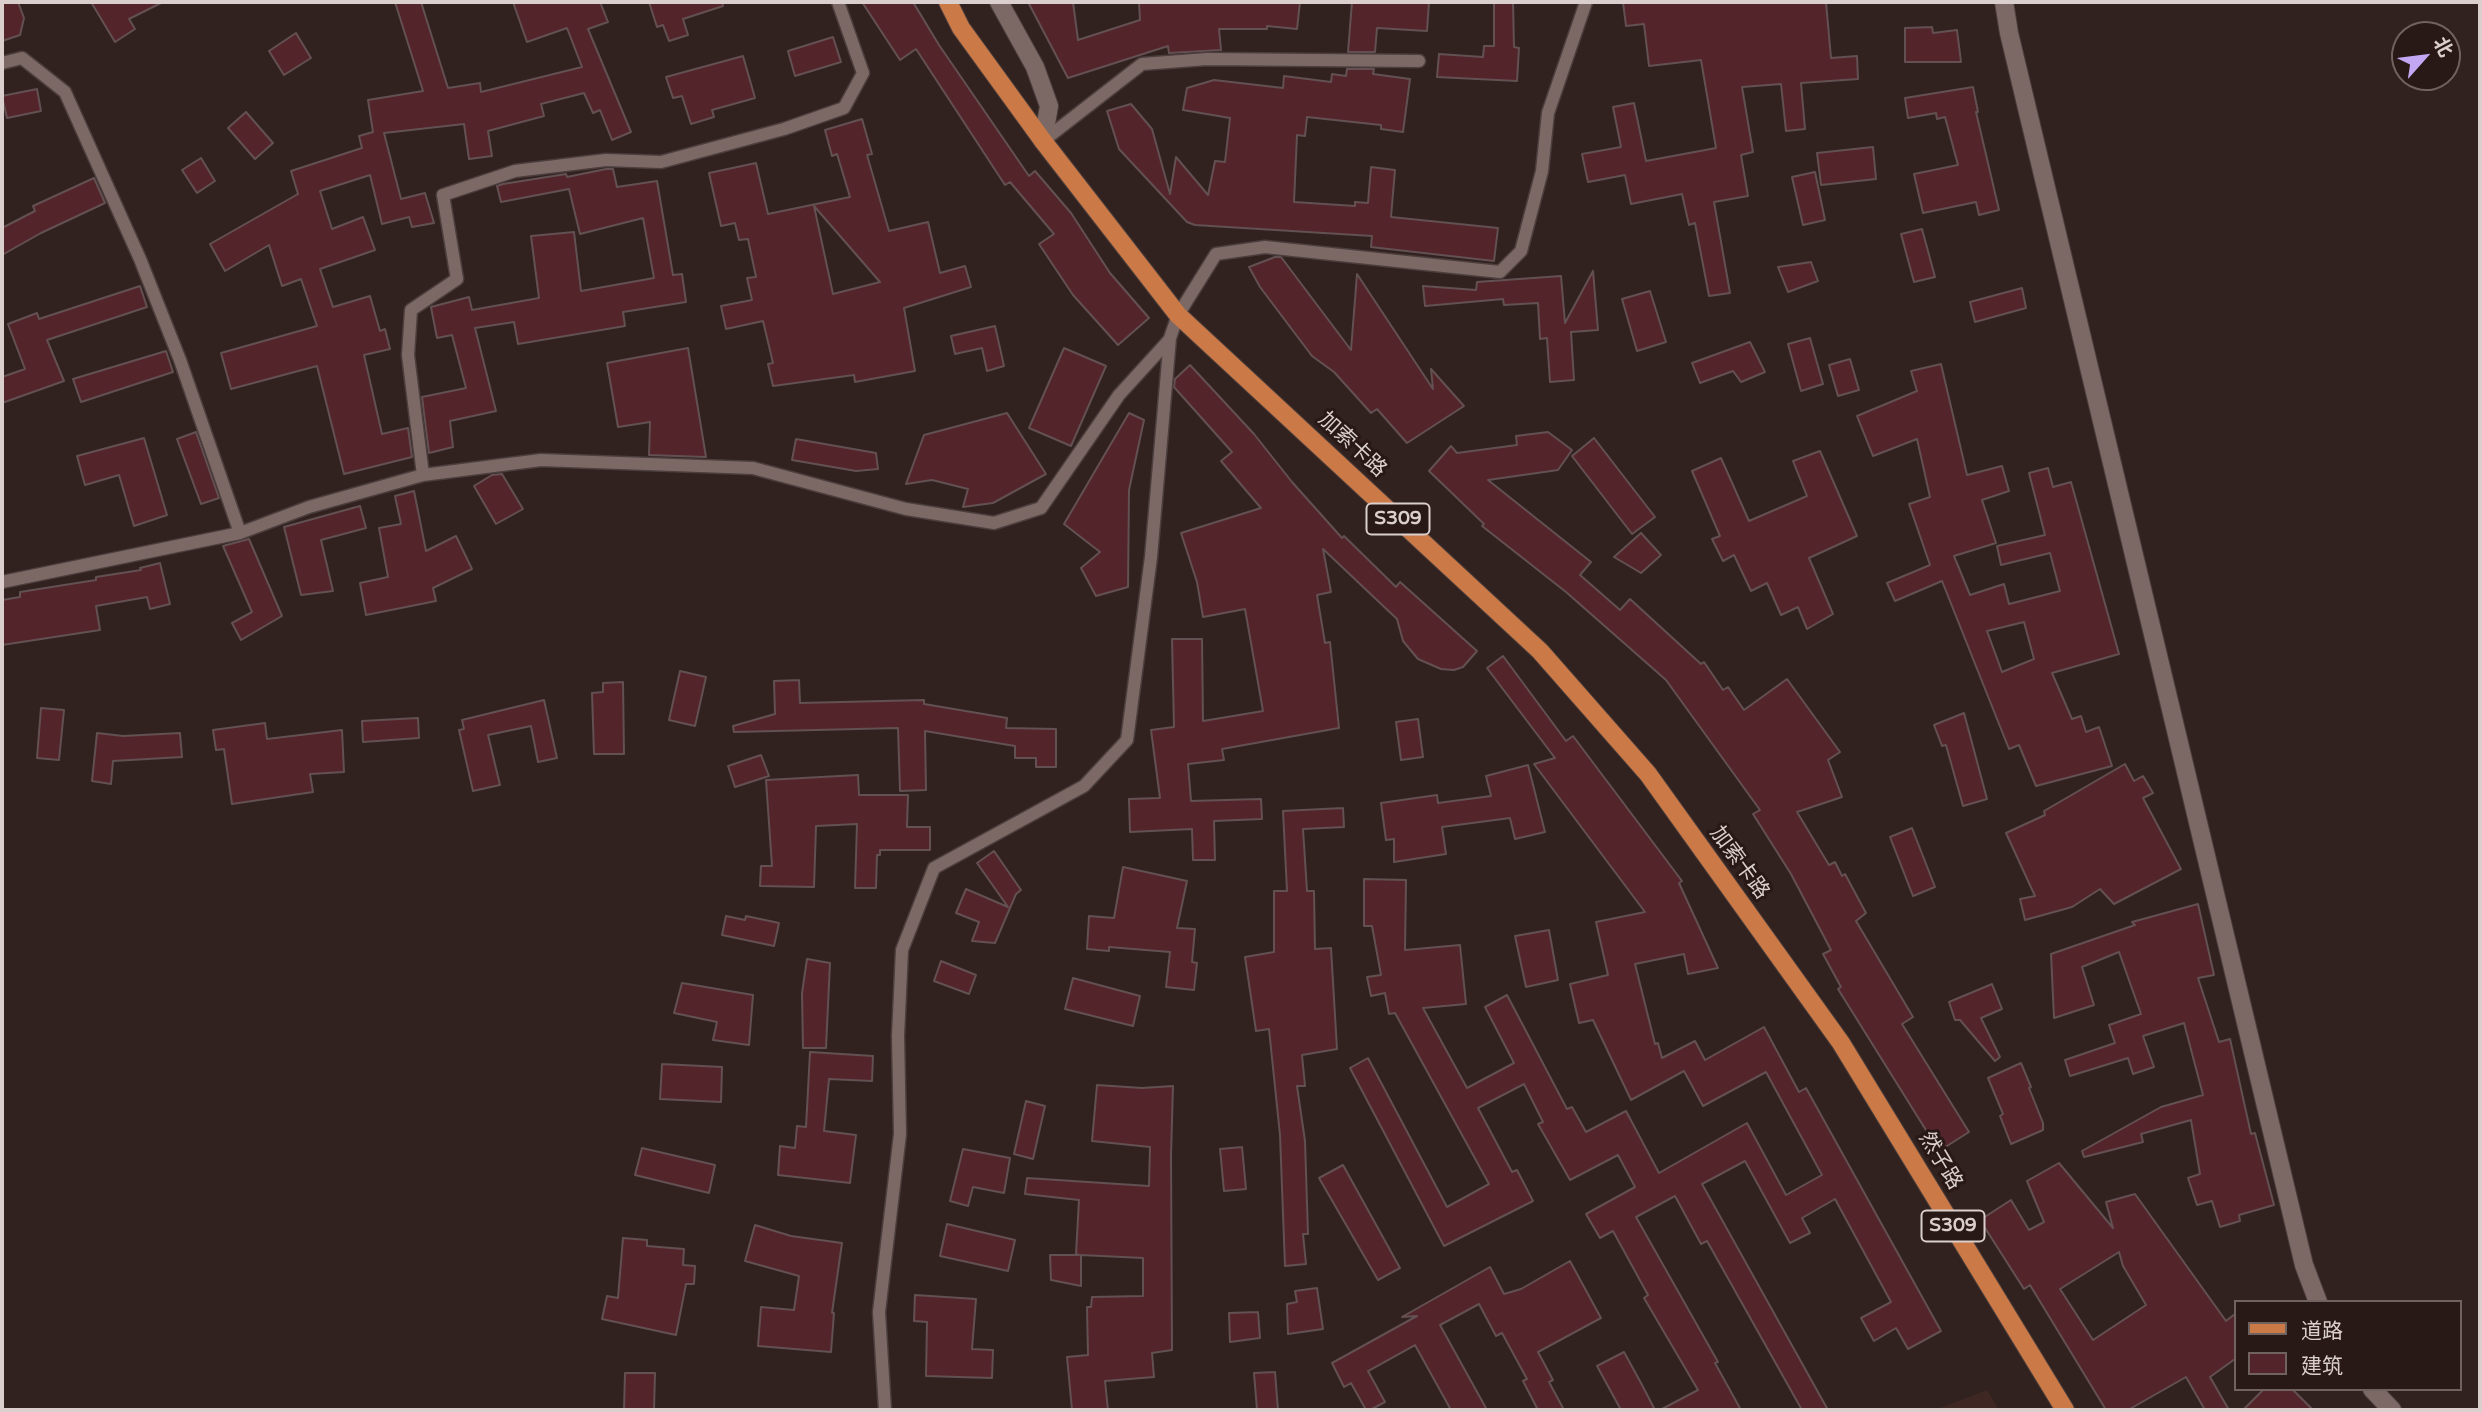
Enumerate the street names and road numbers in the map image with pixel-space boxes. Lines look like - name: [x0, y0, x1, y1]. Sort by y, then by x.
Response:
- street label: 加索卡路: [1313, 407, 1391, 483]
- road number: S309: [1366, 504, 1430, 534]
- street label: 加索卡路: [1704, 822, 1774, 904]
- street label: 然子路: [1913, 1128, 1967, 1194]
- road number: S309: [1922, 1210, 1984, 1242]

